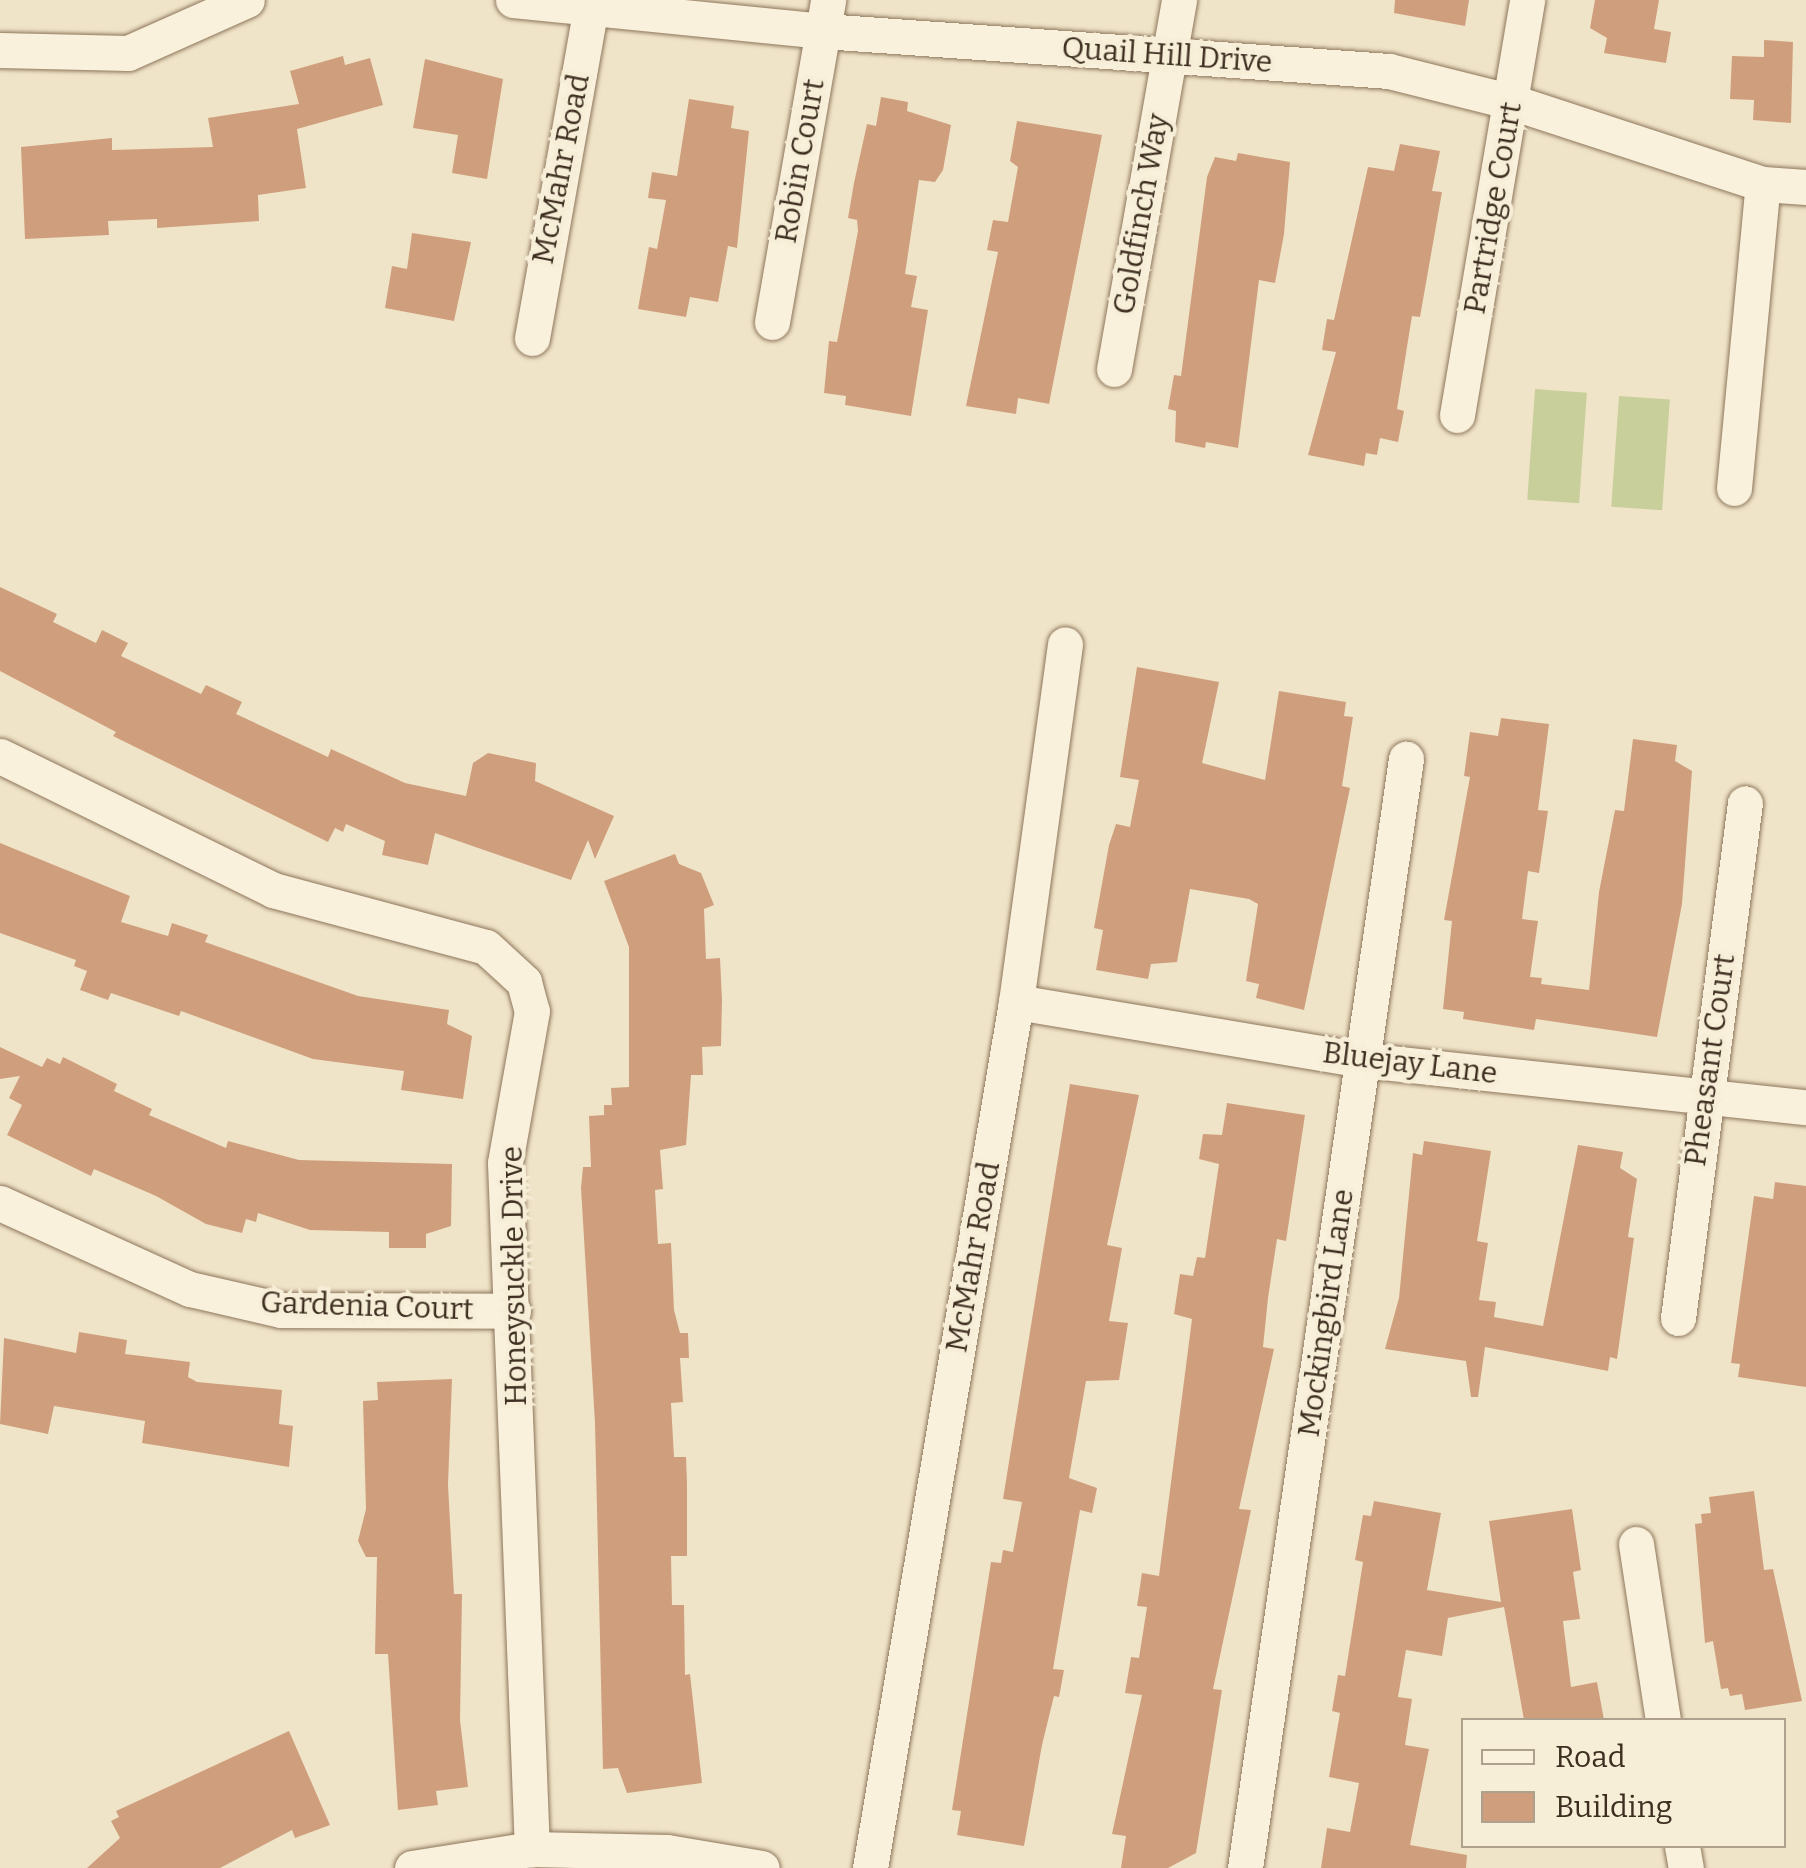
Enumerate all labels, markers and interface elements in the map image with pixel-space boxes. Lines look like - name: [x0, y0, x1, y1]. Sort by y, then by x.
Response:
- street label: Quail Hill Drive: [1061, 30, 1273, 80]
- street label: McMahr Road: [525, 71, 597, 267]
- street label: Robin Court: [768, 76, 832, 246]
- street label: Partridge Court: [1457, 99, 1529, 317]
- street label: Goldfinch Way: [1106, 111, 1176, 317]
- street label: Pheasant Court: [1677, 952, 1743, 1168]
- street label: Bluejay Lane: [1321, 1034, 1499, 1092]
- street label: Honeysuckle Drive: [494, 1146, 534, 1406]
- street label: McMahr Road: [939, 1159, 1007, 1355]
- street label: Mockingbird Lane: [1291, 1187, 1361, 1439]
- street label: Gardenia Court: [260, 1284, 474, 1328]
- legend: [1461, 1718, 1786, 1848]
- text: Road: [1555, 1739, 1626, 1775]
- text: Building: [1555, 1789, 1673, 1825]

